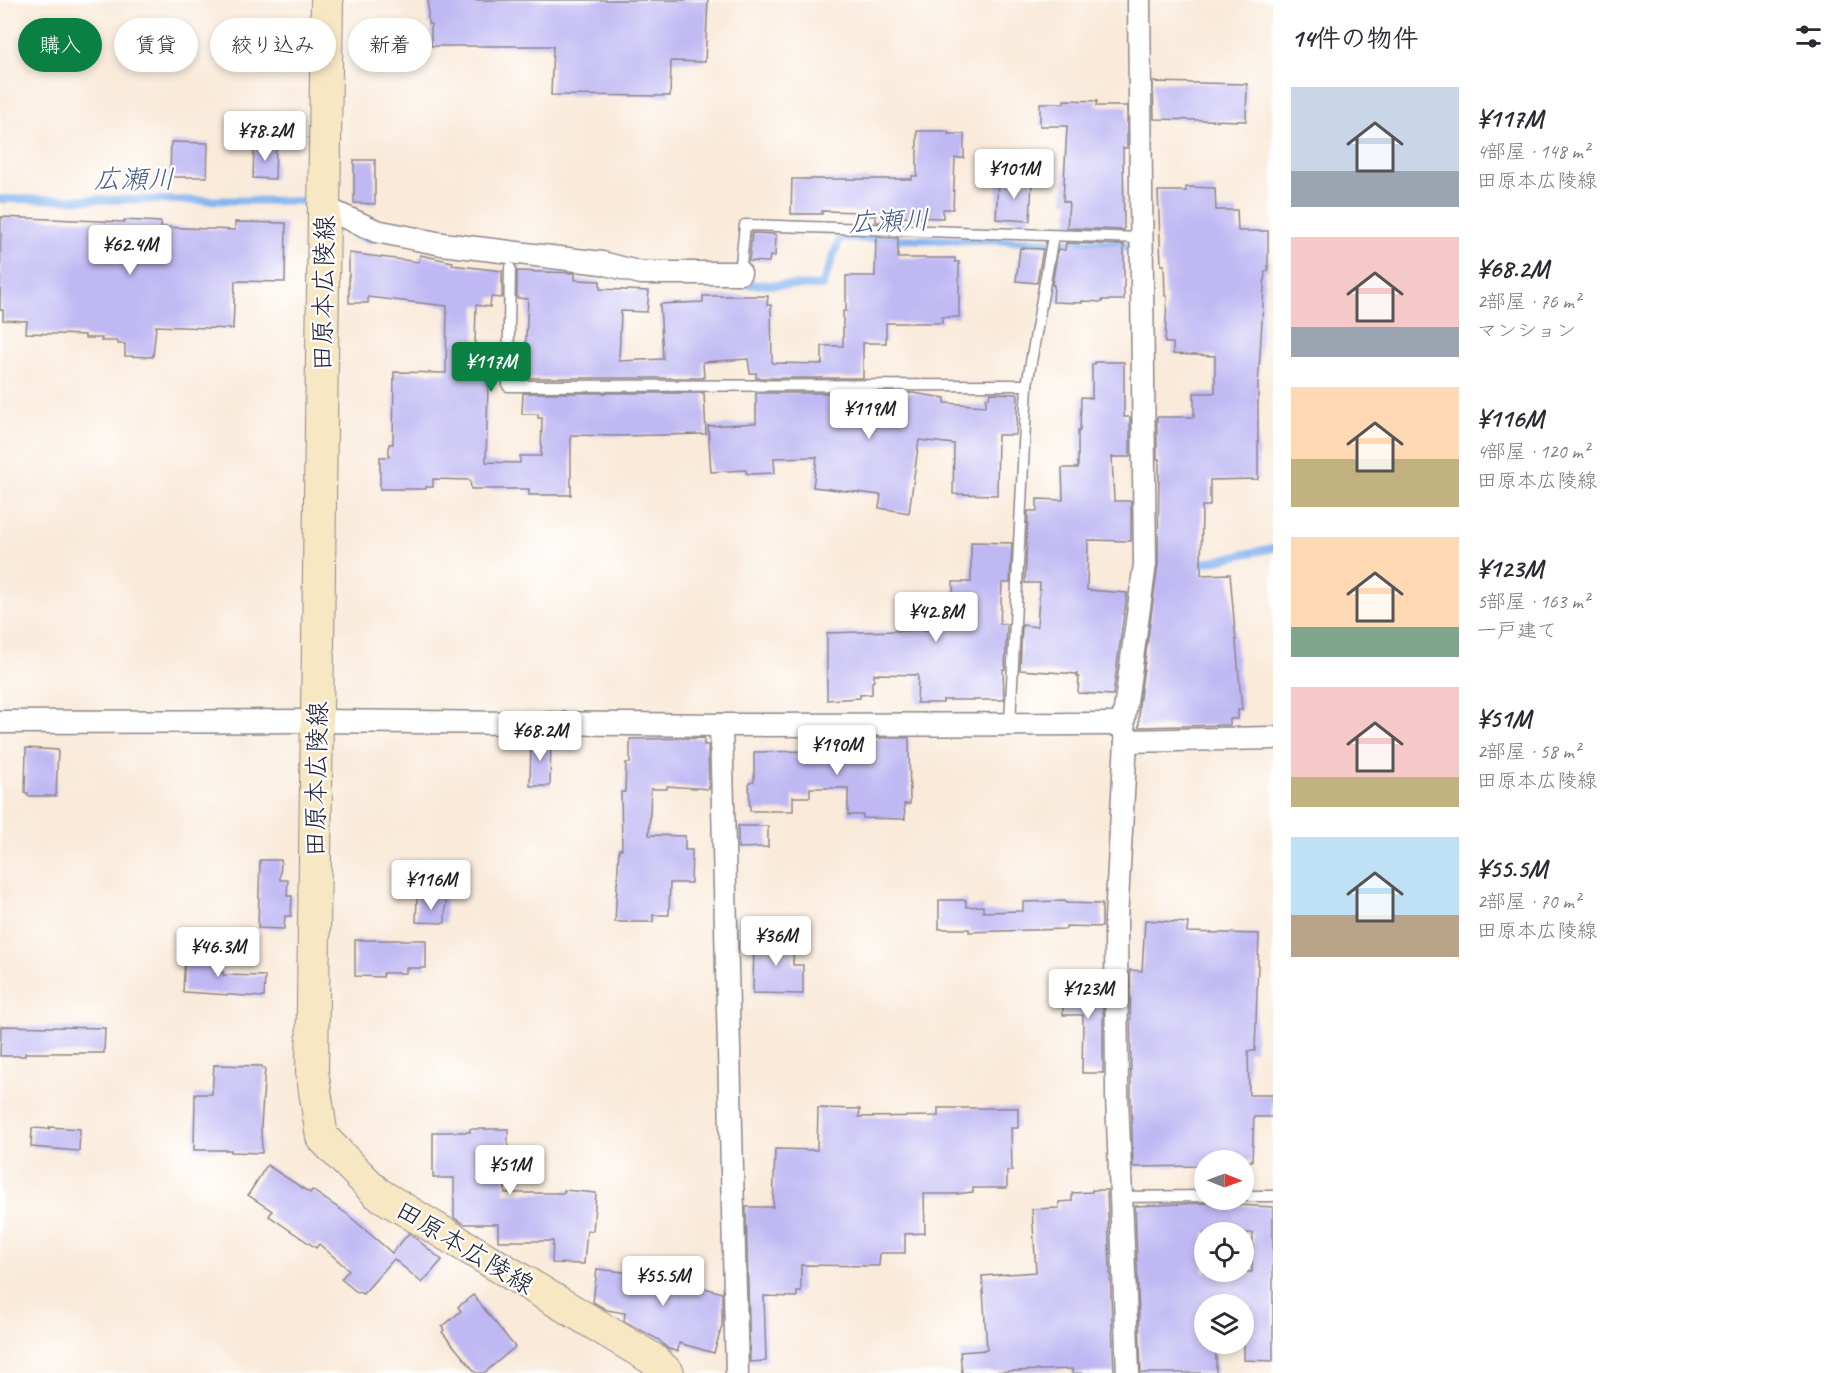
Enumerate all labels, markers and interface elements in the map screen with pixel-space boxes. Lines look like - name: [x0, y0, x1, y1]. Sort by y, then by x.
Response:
- chip: 購入: [18, 18, 102, 72]
- chip: 賃貸: [114, 18, 198, 72]
- chip: 絞り込み: [210, 18, 336, 72]
- chip: 新着: [348, 18, 432, 72]
- icon: filters: [1792, 20, 1825, 53]
- text: 14件の物件: [1291, 22, 1418, 55]
- text: ¥117M: [1477, 102, 1543, 135]
- pin: ¥78.2M: [216, 111, 314, 162]
- icon: home: [1339, 111, 1411, 183]
- text: ¥78.2M: [238, 118, 292, 143]
- text: 4部屋 · 148 m²: [1477, 139, 1589, 164]
- pin: ¥101M: [972, 149, 1056, 200]
- text: ¥101M: [989, 156, 1039, 181]
- water label: 広瀬川: [94, 162, 175, 196]
- text: 田原本広陵線: [1477, 168, 1597, 193]
- water label: 広瀬川: [848, 203, 930, 239]
- street label: 田原本広陵線: [306, 215, 341, 371]
- pin: ¥62.4M: [81, 225, 179, 276]
- text: ¥62.4M: [103, 232, 157, 257]
- text: ¥68.2M: [1477, 252, 1548, 285]
- icon: home: [1339, 261, 1411, 333]
- text: 2部屋 · 76 m²: [1477, 289, 1580, 314]
- text: マンション: [1477, 318, 1576, 343]
- pin: ¥117M: [449, 342, 533, 393]
- text: ¥117M: [466, 349, 516, 374]
- pin: ¥119M: [827, 389, 911, 440]
- text: ¥119M: [844, 396, 894, 421]
- text: ¥116M: [1477, 402, 1543, 435]
- icon: home: [1339, 411, 1411, 483]
- text: 4部屋 · 120 m²: [1477, 439, 1589, 464]
- text: 田原本広陵線: [1477, 468, 1597, 493]
- text: ¥123M: [1477, 552, 1543, 585]
- icon: home: [1339, 561, 1411, 633]
- text: 5部屋 · 163 m²: [1477, 589, 1589, 614]
- pin: ¥42.8M: [887, 592, 985, 643]
- text: ¥42.8M: [909, 599, 963, 624]
- text: 一戸建て: [1477, 618, 1557, 643]
- street label: 田原本広陵線: [299, 701, 334, 857]
- text: ¥51M: [1477, 702, 1531, 735]
- pin: ¥68.2M: [491, 711, 589, 762]
- icon: home: [1339, 711, 1411, 783]
- text: ¥68.2M: [513, 718, 567, 743]
- pin: ¥190M: [795, 725, 879, 776]
- text: ¥190M: [812, 732, 862, 757]
- text: 2部屋 · 58 m²: [1477, 739, 1580, 764]
- text: 田原本広陵線: [1477, 768, 1597, 793]
- text: ¥55.5M: [1477, 852, 1547, 885]
- pin: ¥116M: [389, 860, 473, 911]
- icon: home: [1339, 861, 1411, 933]
- text: ¥116M: [406, 867, 457, 892]
- text: 2部屋 · 70 m²: [1477, 889, 1580, 914]
- pin: ¥36M: [740, 916, 812, 967]
- text: 田原本広陵線: [1477, 918, 1597, 943]
- text: ¥36M: [755, 923, 797, 948]
- pin: ¥46.3M: [169, 927, 267, 978]
- text: ¥46.3M: [191, 934, 245, 959]
- pin: ¥123M: [1046, 969, 1130, 1020]
- text: ¥123M: [1063, 976, 1113, 1001]
- pin: ¥51M: [474, 1145, 546, 1196]
- north arrow: [1194, 1150, 1254, 1210]
- map controls: [1194, 1150, 1254, 1354]
- text: ¥51M: [489, 1152, 531, 1177]
- street label: 田原本広陵線: [389, 1193, 540, 1302]
- button: locate: [1194, 1222, 1254, 1282]
- pin: ¥55.5M: [614, 1256, 712, 1307]
- text: ¥55.5M: [636, 1263, 690, 1288]
- button: layers: [1194, 1294, 1254, 1354]

